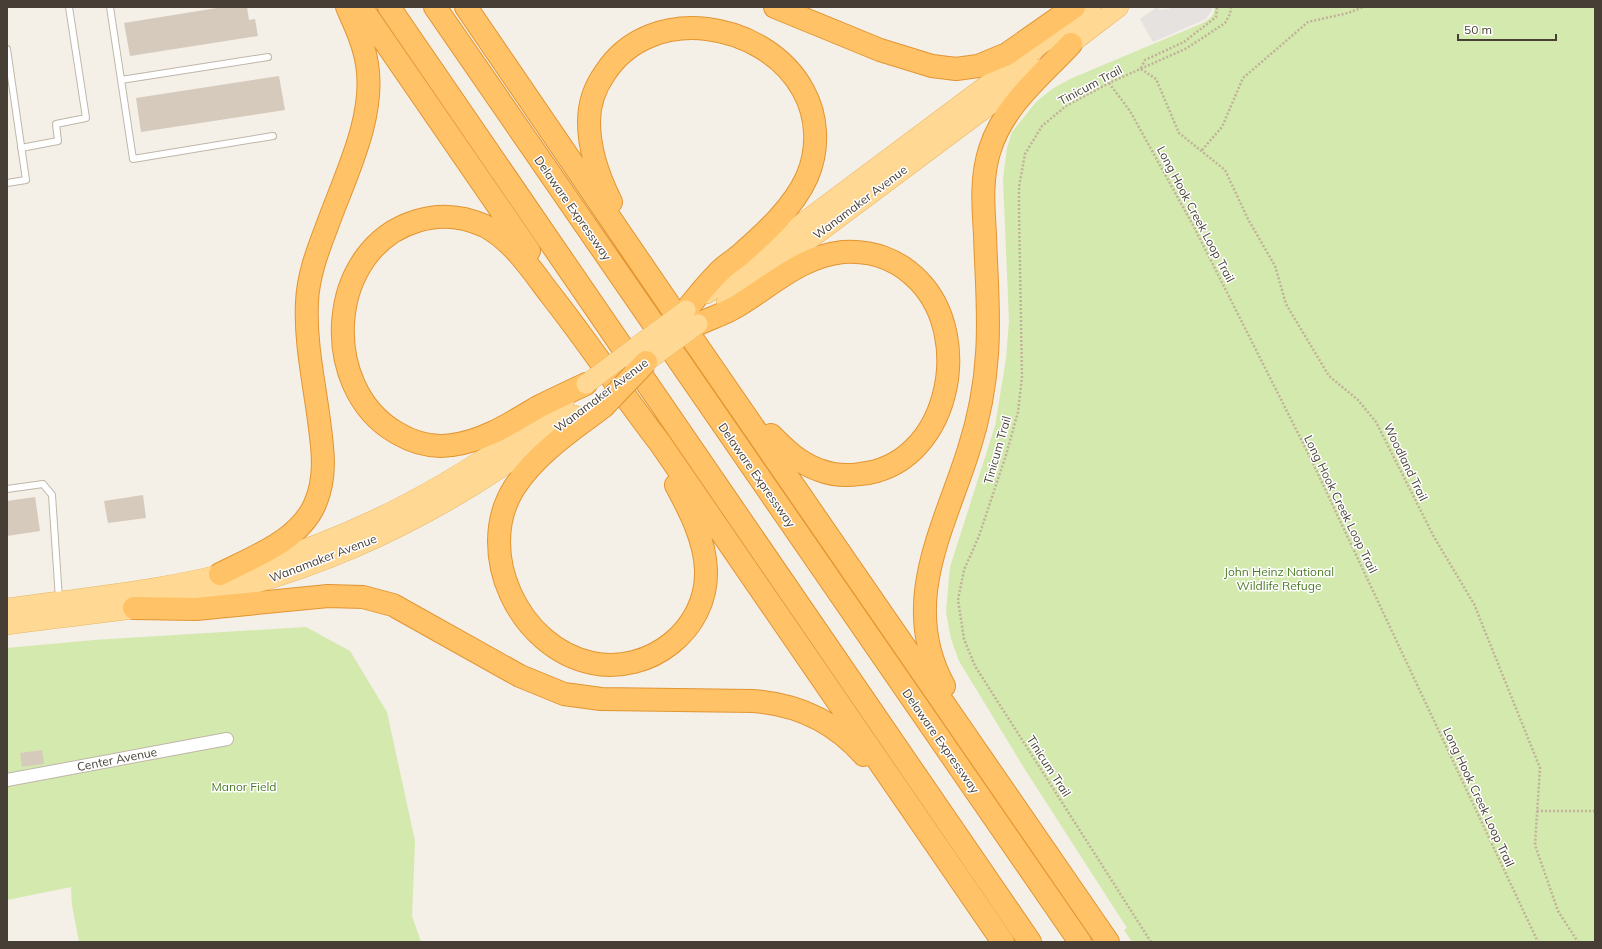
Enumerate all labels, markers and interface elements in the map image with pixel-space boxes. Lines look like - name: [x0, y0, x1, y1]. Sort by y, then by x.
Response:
- scale bar: [1458, 16, 1556, 42]
- text: 50 m: [1464, 22, 1492, 37]
- street label: Tinicum Trail: [1056, 62, 1124, 108]
- street label: Long Hook Creek Loop Trail: [1154, 143, 1238, 285]
- street label: Delaware Expressway: [531, 153, 615, 264]
- street label: Wanamaker Avenue: [810, 162, 910, 242]
- street label: Wanamaker Avenue: [551, 355, 651, 435]
- street label: Tinicum Trail: [980, 414, 1014, 486]
- street label: Delaware Expressway: [715, 420, 799, 531]
- street label: Woodland Trail: [1381, 421, 1431, 503]
- street label: Long Hook Creek Loop Trail: [1301, 432, 1381, 576]
- street label: Wanamaker Avenue: [267, 531, 379, 585]
- park label: John Heinz National Wildlife Refuge: [1224, 564, 1334, 593]
- street label: Delaware Expressway: [899, 686, 983, 797]
- street label: Long Hook Creek Loop Trail: [1440, 725, 1518, 869]
- street label: Tinicum Trail: [1024, 733, 1074, 799]
- street label: Center Avenue: [76, 744, 158, 774]
- park label: Manor Field: [211, 779, 277, 794]

